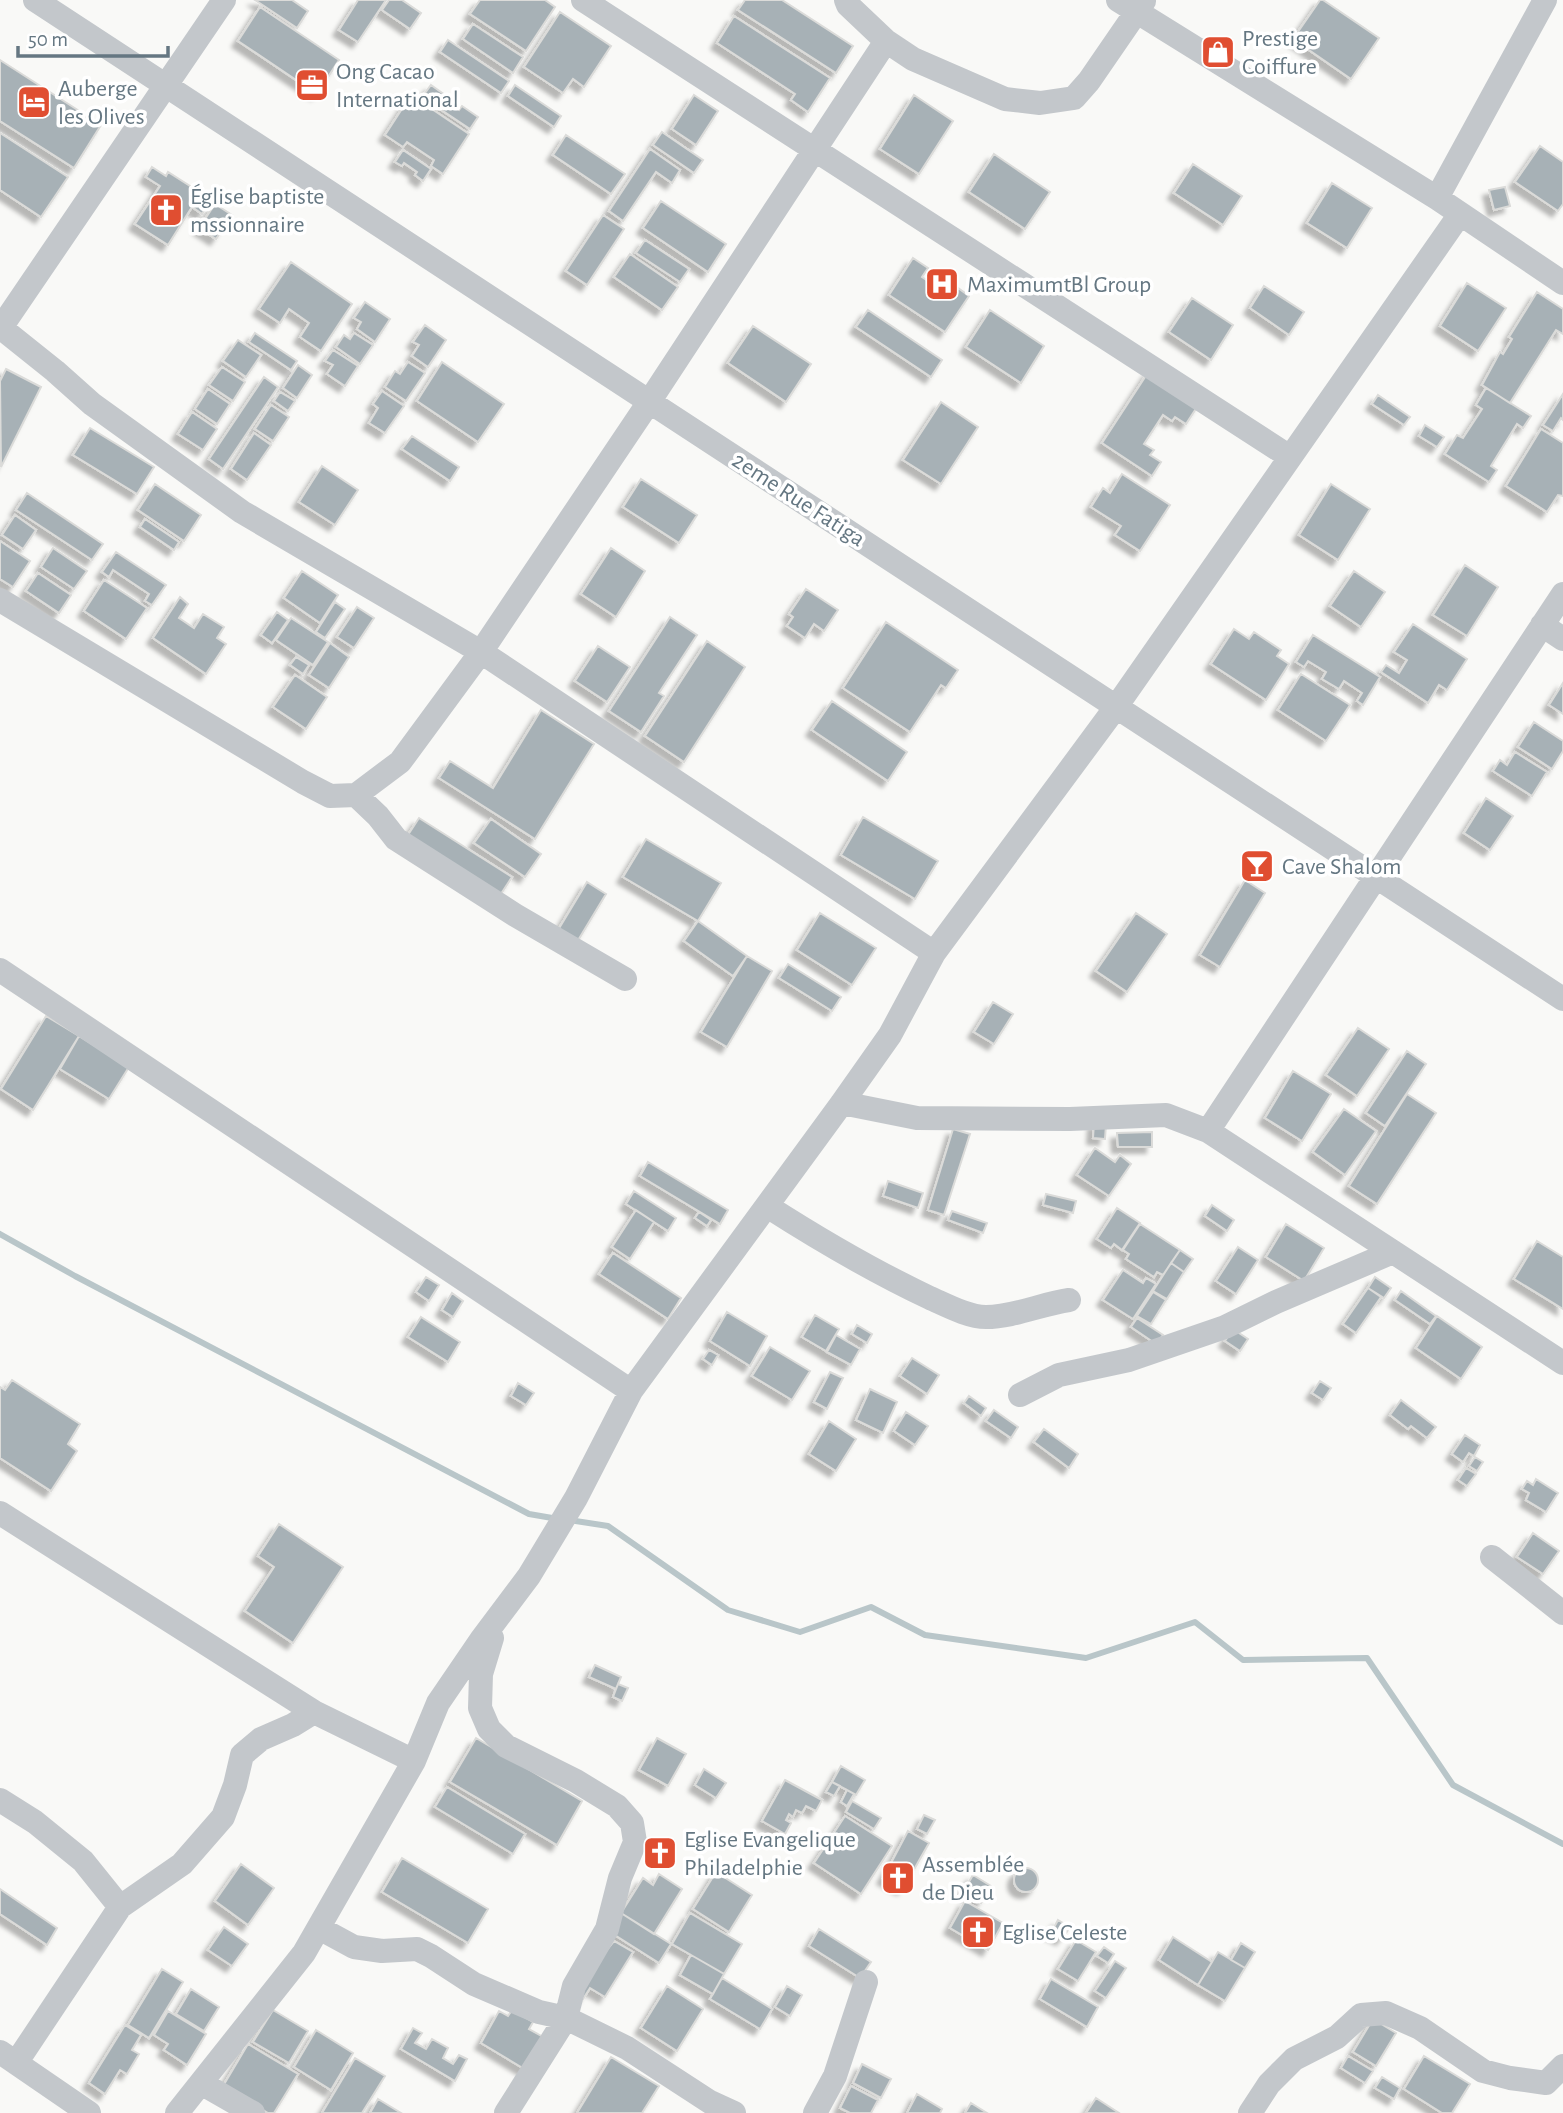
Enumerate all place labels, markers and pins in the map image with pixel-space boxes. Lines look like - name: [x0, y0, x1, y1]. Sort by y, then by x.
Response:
- place label: Prestige Coiffure: [1242, 27, 1318, 79]
- shop icon: Prestige Coiffure: [1199, 33, 1237, 71]
- place label: Ong Cacao International: [336, 60, 459, 112]
- office icon: Ong Cacao International: [293, 66, 331, 104]
- place label: Auberge les Olives: [58, 77, 145, 129]
- hotel icon: Auberge les Olives: [15, 83, 53, 121]
- place label: Église baptiste mssionnaire: [190, 183, 324, 237]
- church icon: Église baptiste mssionnaire: [147, 191, 185, 229]
- hospital icon: MaximumtBl Group: [923, 265, 961, 303]
- place label: MaximumtBl Group: [967, 273, 1151, 297]
- bar icon: Cave Shalom: [1238, 847, 1276, 885]
- place label: Cave Shalom: [1282, 855, 1401, 879]
- place label: Eglise Evangelique Philadelphie: [684, 1828, 856, 1880]
- church icon: Eglise Evangelique Philadelphie: [641, 1834, 679, 1872]
- place label: Assemblée de Dieu: [922, 1853, 1024, 1905]
- church icon: Assemblée de Dieu: [879, 1859, 917, 1897]
- church icon: Eglise Celeste: [959, 1913, 997, 1951]
- place label: Eglise Celeste: [1002, 1921, 1127, 1945]

